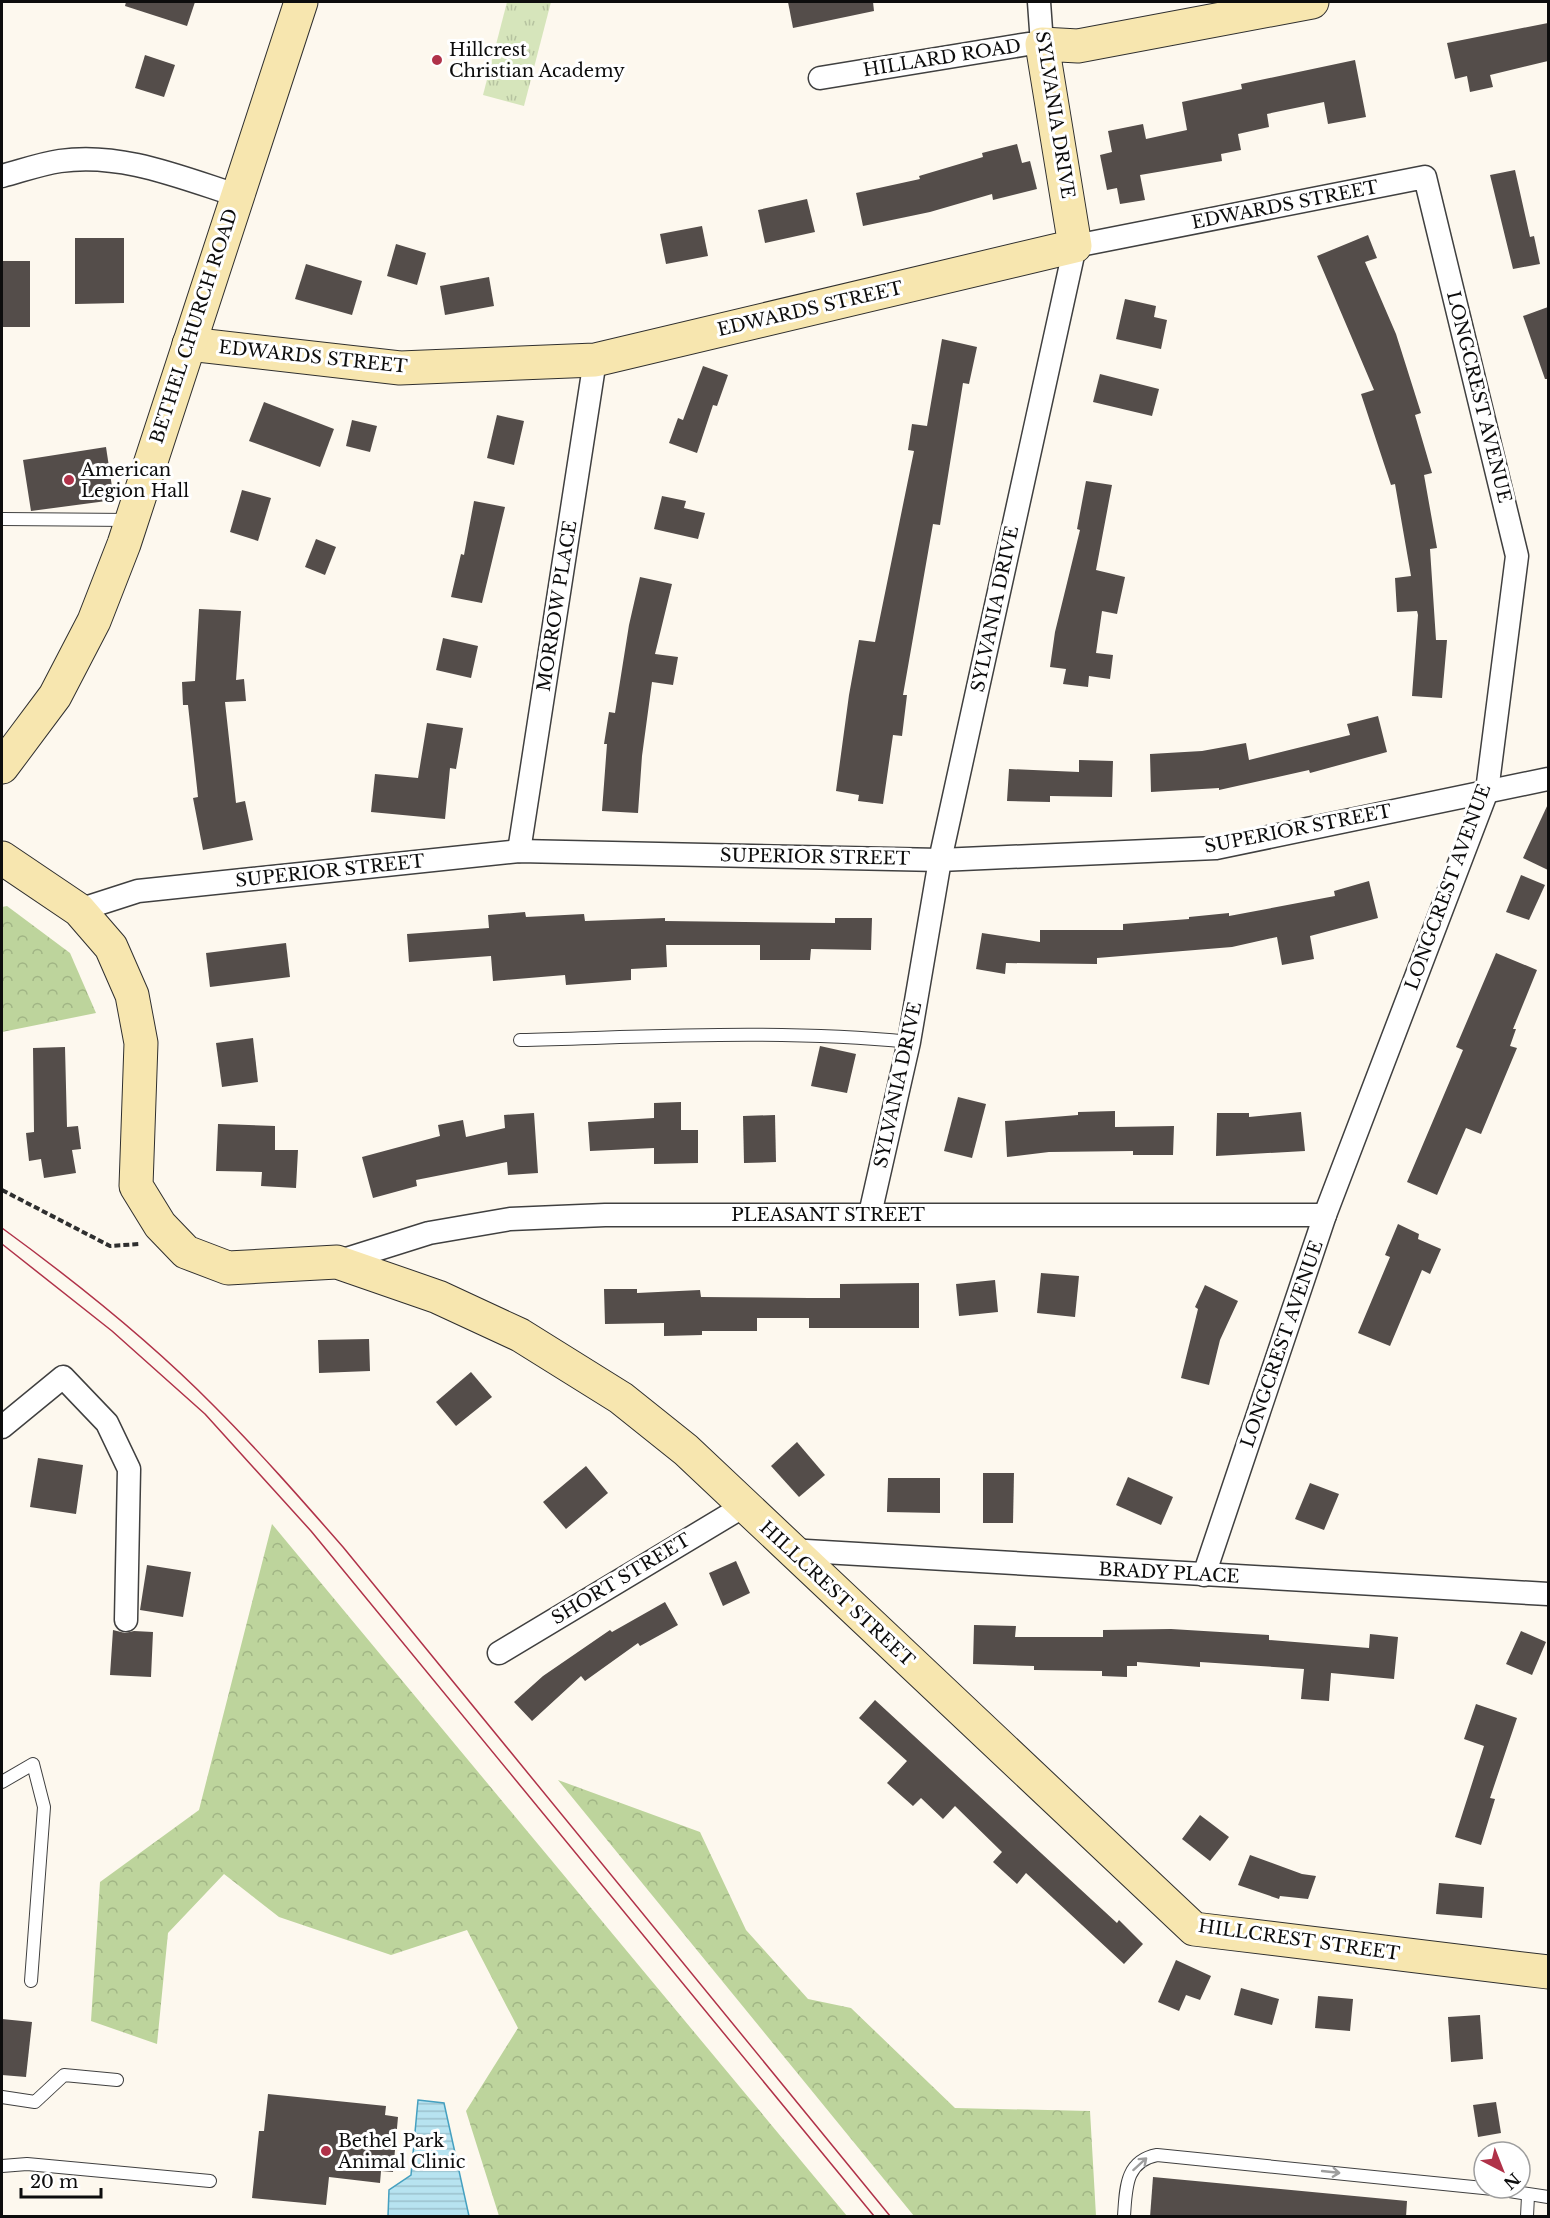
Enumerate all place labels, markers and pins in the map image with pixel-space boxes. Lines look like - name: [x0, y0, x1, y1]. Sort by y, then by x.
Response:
- place label: Hillcrest Christian Academy: [449, 39, 625, 82]
- marker: Hillcrest Christian Academy: [430, 53, 444, 67]
- place label: American Legion Hall: [80, 459, 189, 502]
- marker: American Legion Hall: [62, 473, 76, 487]
- place label: Bethel Park Animal Clinic: [337, 2130, 466, 2173]
- marker: Bethel Park Animal Clinic: [319, 2144, 333, 2158]

